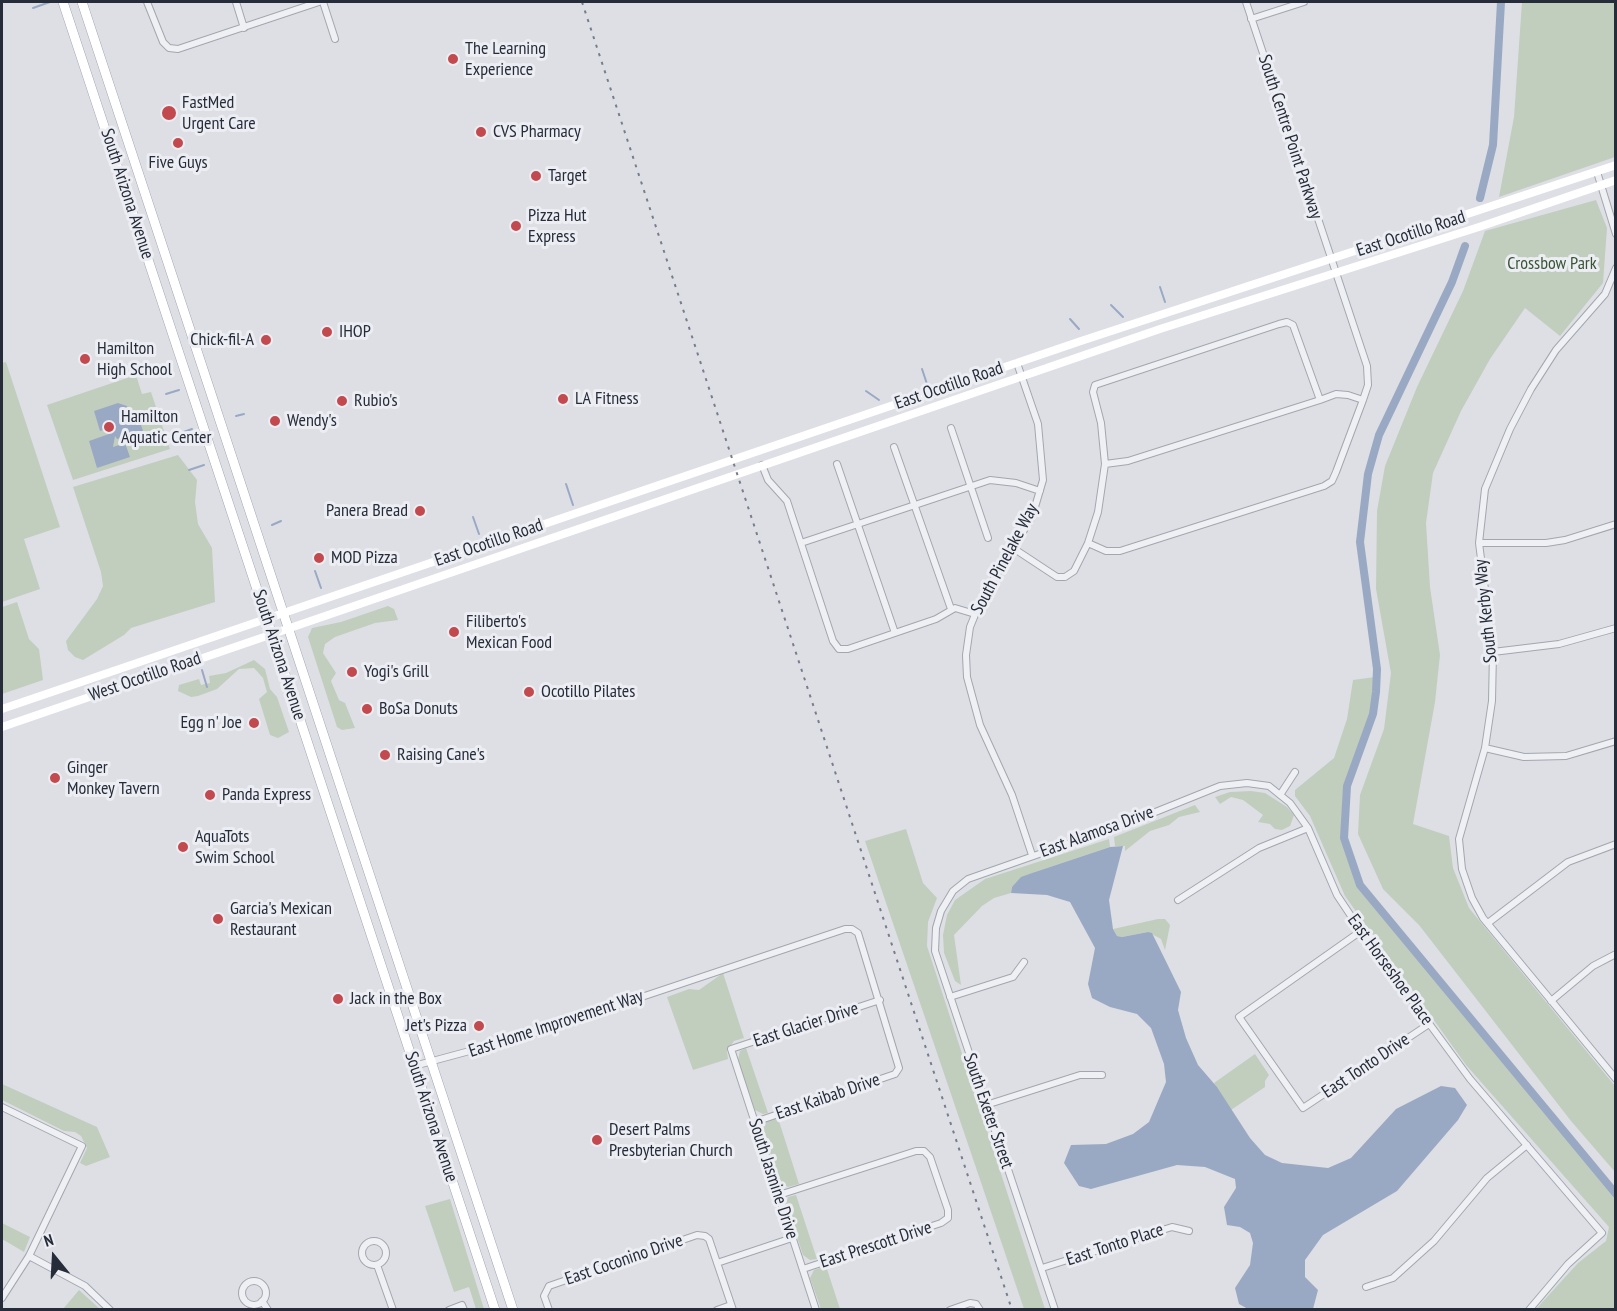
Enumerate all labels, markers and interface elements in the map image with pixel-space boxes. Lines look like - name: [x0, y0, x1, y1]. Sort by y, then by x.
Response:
- place label: The Learning Experience: [465, 38, 546, 80]
- marker: The Learning Experience: [446, 52, 460, 66]
- street label: South Centre Point Parkway: [1253, 52, 1327, 222]
- place label: FastMed Urgent Care: [182, 92, 256, 134]
- marker: FastMed Urgent Care: [160, 104, 178, 122]
- place label: CVS Pharmacy: [493, 121, 581, 143]
- marker: CVS Pharmacy: [474, 125, 488, 139]
- street label: South Arizona Avenue: [96, 126, 158, 262]
- marker: Five Guys: [171, 136, 185, 150]
- place label: Five Guys: [148, 152, 208, 174]
- place label: Target: [548, 165, 587, 187]
- marker: Target: [529, 169, 543, 183]
- place label: Pizza Hut Express: [528, 205, 586, 248]
- street label: East Ocotillo Road: [1354, 206, 1468, 262]
- marker: Pizza Hut Express: [509, 219, 523, 233]
- park label: Crossbow Park: [1507, 253, 1597, 275]
- place label: IHOP: [339, 321, 371, 343]
- marker: IHOP: [320, 325, 334, 339]
- place label: Chick-fil-A: [190, 329, 254, 351]
- marker: Chick-fil-A: [259, 333, 273, 347]
- place label: Hamilton High School: [97, 338, 172, 380]
- marker: Hamilton High School: [78, 352, 92, 366]
- street label: East Ocotillo Road: [892, 357, 1006, 415]
- place label: LA Fitness: [575, 388, 639, 410]
- place label: Rubio's: [354, 390, 398, 412]
- marker: LA Fitness: [556, 392, 570, 406]
- marker: Rubio's: [335, 394, 349, 408]
- place label: Hamilton Aquatic Center: [121, 406, 211, 448]
- place label: Wendy's: [287, 410, 337, 432]
- marker: Wendy's: [268, 414, 282, 428]
- marker: Hamilton Aquatic Center: [102, 420, 116, 434]
- place label: Panera Bread: [326, 500, 408, 522]
- street label: South Pinelake Way: [967, 500, 1043, 618]
- marker: Panera Bread: [413, 504, 427, 518]
- street label: East Ocotillo Road: [432, 514, 546, 572]
- place label: MOD Pizza: [331, 547, 398, 569]
- marker: MOD Pizza: [312, 551, 326, 565]
- street label: South Kerby Way: [1470, 558, 1502, 664]
- street label: South Arizona Avenue: [248, 587, 310, 723]
- place label: Filiberto's Mexican Food: [466, 611, 552, 654]
- marker: Filiberto's Mexican Food: [447, 625, 461, 639]
- street label: West Ocotillo Road: [86, 648, 204, 706]
- place label: Yogi's Grill: [364, 661, 429, 683]
- marker: Yogi's Grill: [345, 665, 359, 679]
- place label: Ocotillo Pilates: [541, 681, 635, 703]
- marker: Ocotillo Pilates: [522, 685, 536, 699]
- place label: BoSa Donuts: [379, 698, 458, 720]
- marker: BoSa Donuts: [360, 702, 374, 716]
- place label: Egg n' Joe: [180, 712, 242, 734]
- marker: Egg n' Joe: [247, 716, 261, 730]
- place label: Raising Cane's: [397, 744, 485, 766]
- marker: Raising Cane's: [378, 748, 392, 762]
- place label: Ginger Monkey Tavern: [67, 757, 160, 800]
- marker: Ginger Monkey Tavern: [48, 771, 62, 785]
- place label: Panda Express: [222, 784, 311, 806]
- marker: Panda Express: [203, 788, 217, 802]
- street label: East Alamosa Drive: [1037, 802, 1157, 862]
- place label: AquaTots Swim School: [195, 826, 275, 868]
- marker: AquaTots Swim School: [176, 840, 190, 854]
- place label: Garcia's Mexican Restaurant: [230, 898, 332, 940]
- street label: East Horseshoe Place: [1343, 910, 1437, 1030]
- marker: Garcia's Mexican Restaurant: [211, 912, 225, 926]
- street label: East Home Improvement Way: [466, 986, 646, 1062]
- place label: Jack in the Box: [350, 988, 442, 1010]
- marker: Jack in the Box: [331, 992, 345, 1006]
- street label: East Glacier Drive: [751, 998, 861, 1052]
- place label: Jet's Pizza: [406, 1015, 467, 1037]
- marker: Jet's Pizza: [472, 1019, 486, 1033]
- street label: East Tonto Drive: [1318, 1029, 1414, 1103]
- street label: South Arizona Avenue: [400, 1049, 462, 1185]
- street label: South Exeter Street: [958, 1051, 1018, 1171]
- street label: East Kaibab Drive: [773, 1069, 883, 1125]
- street label: South Jasmine Drive: [743, 1116, 803, 1242]
- place label: Desert Palms Presbyterian Church: [609, 1119, 733, 1162]
- marker: Desert Palms Presbyterian Church: [590, 1133, 604, 1147]
- street label: East Prescott Drive: [817, 1217, 935, 1273]
- street label: East Tonto Place: [1064, 1219, 1166, 1271]
- north arrow: [24, 1227, 84, 1287]
- text: N: [41, 1229, 56, 1251]
- street label: East Coconino Drive: [562, 1230, 686, 1290]

